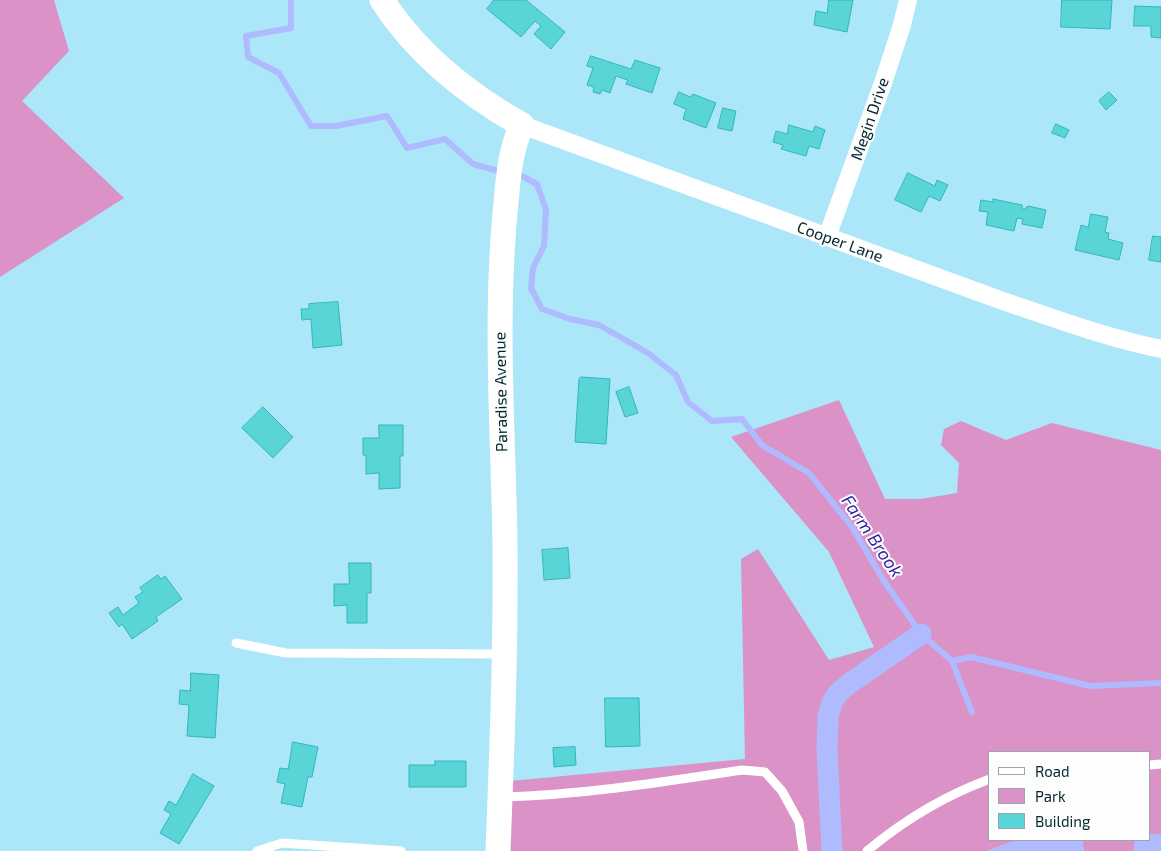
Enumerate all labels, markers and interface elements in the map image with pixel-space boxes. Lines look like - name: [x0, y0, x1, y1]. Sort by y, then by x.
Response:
- street label: Megin Drive: [847, 75, 893, 163]
- street label: Cooper Lane: [794, 218, 886, 266]
- street label: Paradise Avenue: [490, 332, 512, 452]
- water label: Farm Brook: [837, 491, 907, 581]
- legend: [988, 751, 1151, 841]
- text: Road: [1035, 762, 1070, 780]
- text: Park: [1035, 787, 1066, 805]
- text: Building: [1035, 812, 1090, 830]

